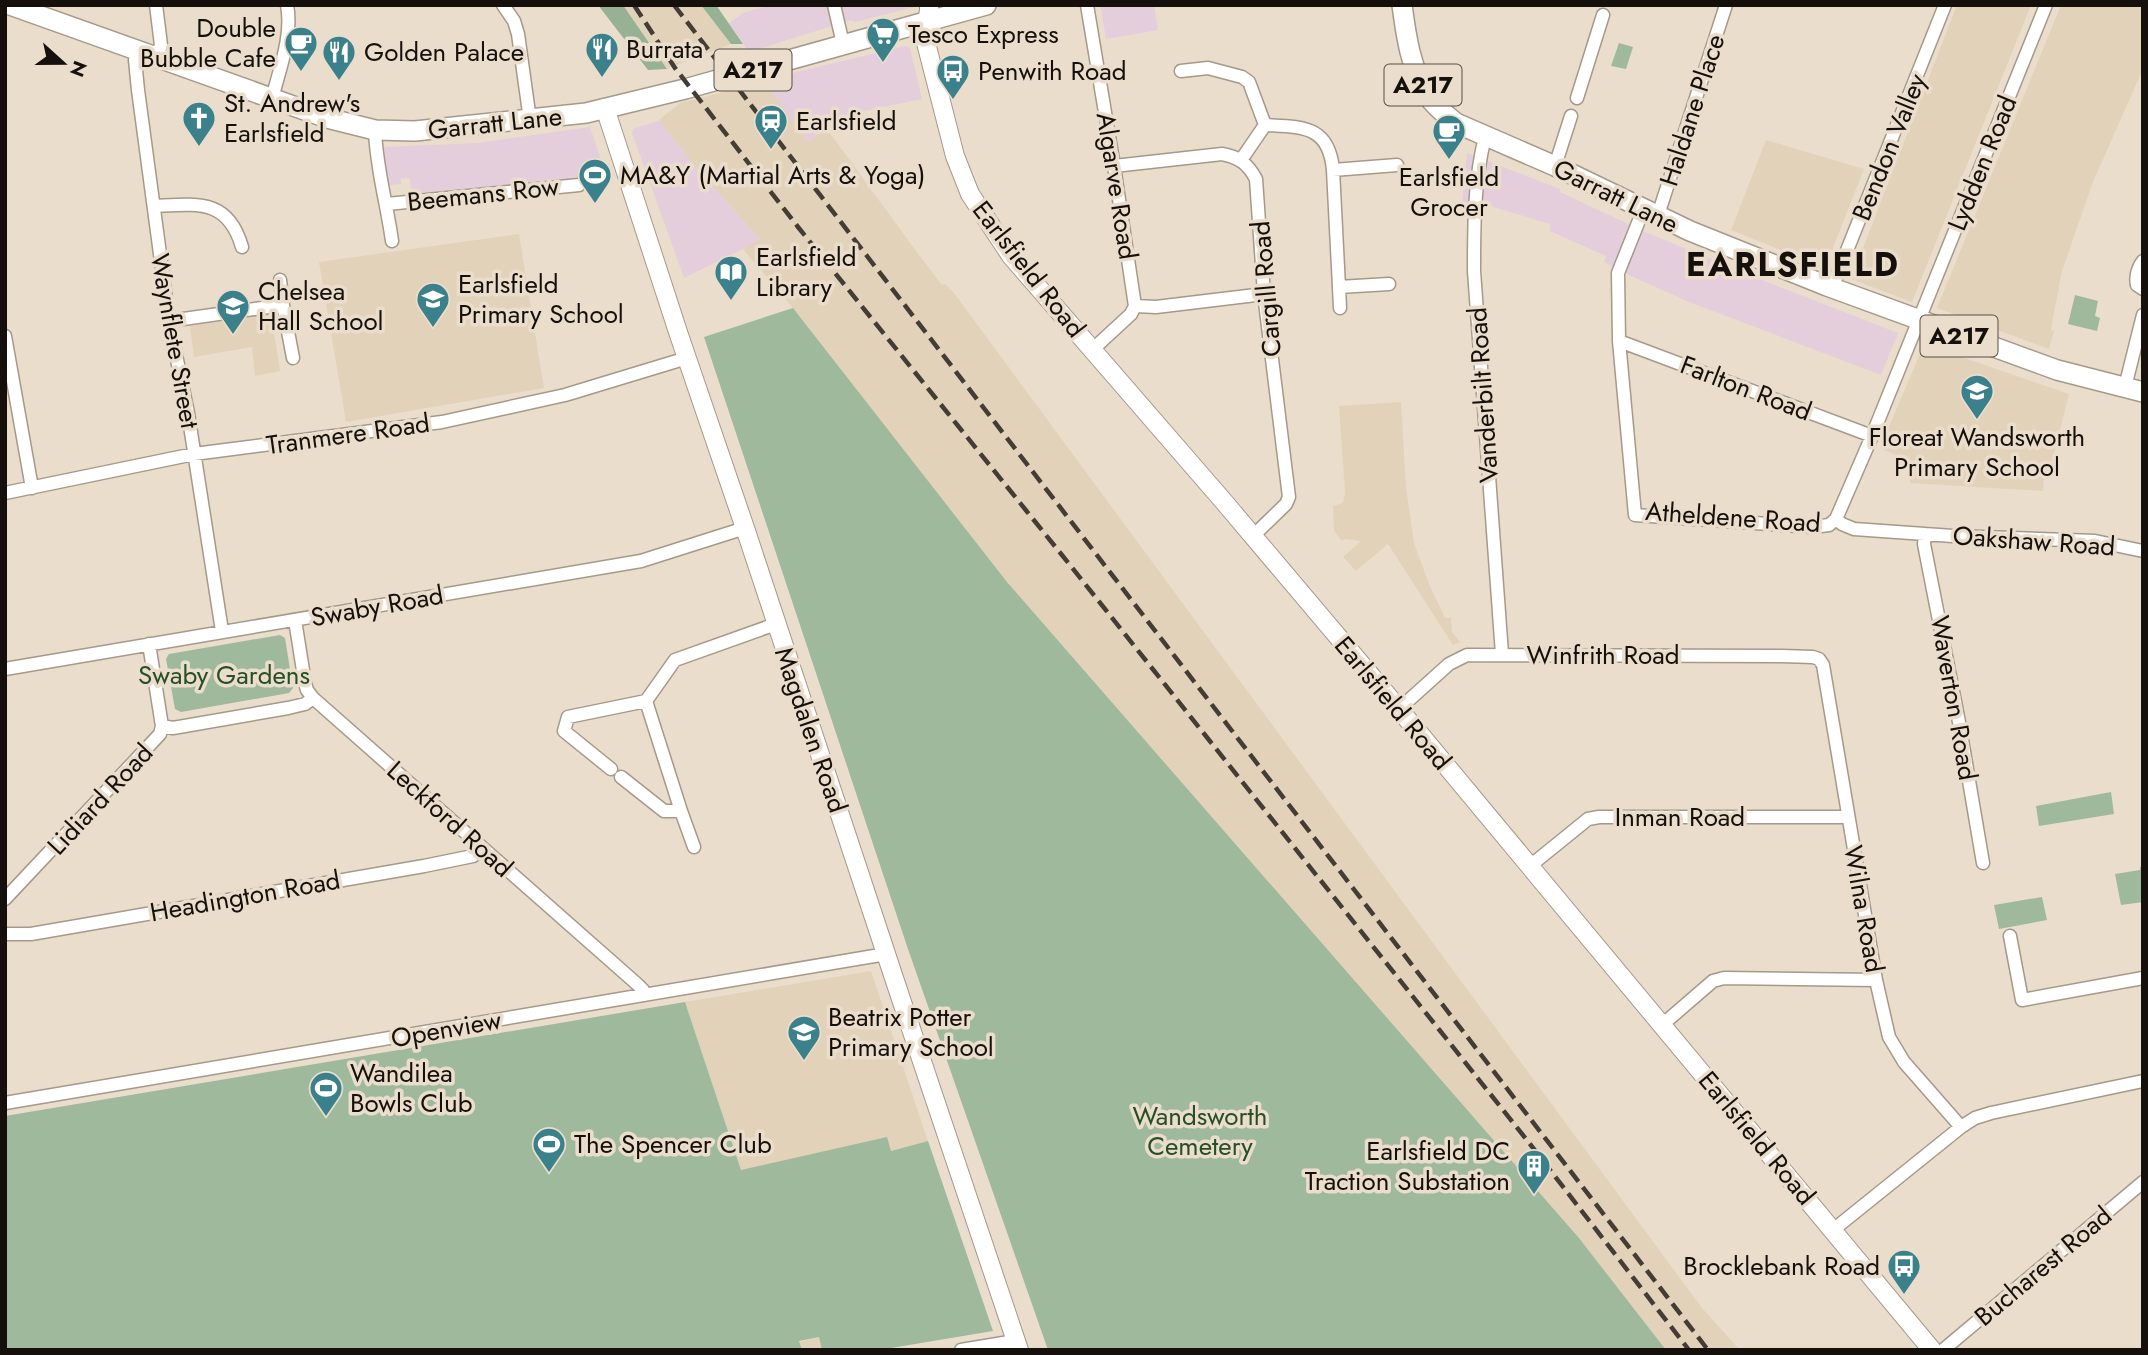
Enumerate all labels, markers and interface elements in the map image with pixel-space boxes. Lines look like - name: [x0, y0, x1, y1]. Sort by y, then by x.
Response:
- place label: Double Bubble Cafe: [140, 9, 276, 77]
- supermarket icon: Tesco Express: [864, 15, 902, 64]
- place label: Tesco Express: [908, 15, 1059, 53]
- cafe icon: Double Bubble Cafe: [282, 24, 320, 73]
- north arrow: [28, 28, 98, 98]
- street label: Haldane Place: [1650, 29, 1734, 191]
- restaurant icon: Burrata: [583, 30, 621, 79]
- place label: Burrata: [626, 30, 703, 68]
- restaurant icon: Golden Palace: [320, 33, 358, 82]
- place label: Golden Palace: [364, 33, 524, 71]
- road number: A217: [714, 50, 792, 90]
- bus stop icon: Penwith Road: [934, 52, 972, 101]
- place label: Penwith Road: [978, 52, 1127, 90]
- text: N: [63, 57, 94, 81]
- road number: A217: [1384, 64, 1462, 106]
- street label: Bendon Valley: [1842, 67, 1936, 226]
- place label: St. Andrew's Earlsfield: [224, 84, 360, 152]
- street label: Lydden Road: [1938, 90, 2026, 236]
- street label: Garratt Lane: [426, 97, 564, 149]
- church icon: St. Andrew's Earlsfield: [180, 99, 218, 148]
- station icon: Earlsfield: [752, 102, 790, 151]
- place label: Earlsfield: [796, 102, 897, 140]
- street label: Algarve Road: [1087, 110, 1147, 262]
- cafe icon: Earlsfield Grocer: [1430, 112, 1468, 161]
- street label: Garratt Lane: [1547, 149, 1685, 243]
- sports icon: MA&Y (Martial Arts & Yoga): [576, 156, 614, 205]
- place label: MA&Y (Martial Arts & Yoga): [620, 156, 926, 194]
- place label: Earlsfield Grocer: [1399, 158, 1499, 226]
- street label: Beemans Row: [405, 167, 561, 221]
- street label: Earlsfield Road: [963, 193, 1095, 345]
- street label: Cargill Road: [1241, 219, 1291, 359]
- place label: Earlsfield Library: [756, 238, 857, 306]
- district label: EARLSFIELD: [1686, 241, 1900, 288]
- street label: Waynflete Street: [141, 251, 209, 432]
- library icon: Earlsfield Library: [712, 253, 750, 302]
- place label: Earlsfield Primary School: [458, 265, 624, 333]
- place label: Chelsea Hall School: [258, 272, 384, 340]
- school or university icon: Earlsfield Primary School: [414, 280, 452, 329]
- school or university icon: Chelsea Hall School: [214, 287, 252, 336]
- street label: Vanderbilt Road: [1458, 306, 1508, 484]
- road number: A217: [1920, 316, 1997, 356]
- street label: Farlton Road: [1675, 346, 1817, 430]
- school or university icon: Floreat Wandsworth Primary School: [1958, 372, 1996, 421]
- street label: Tranmere Road: [264, 404, 432, 464]
- place label: Floreat Wandsworth Primary School: [1869, 418, 2085, 486]
- street label: Atheldene Road: [1644, 492, 1822, 542]
- street label: Oakshaw Road: [1952, 516, 2116, 566]
- street label: Swaby Road: [308, 576, 446, 636]
- street label: Waverton Road: [1921, 613, 1987, 783]
- street label: Earlsfield Road: [1326, 628, 1460, 778]
- street label: Winfrith Road: [1526, 636, 1680, 674]
- street label: Magdalen Road: [765, 642, 857, 818]
- park label: Swaby Gardens: [138, 656, 310, 694]
- street label: Lidiard Road: [38, 735, 162, 863]
- street label: Leckford Road: [378, 752, 522, 886]
- street label: Inman Road: [1615, 798, 1745, 836]
- street label: Wilna Road: [1834, 842, 1894, 976]
- street label: Headington Road: [147, 861, 343, 931]
- place label: Beatrix Potter Primary School: [828, 998, 994, 1066]
- street label: Openview: [388, 1001, 504, 1057]
- school or university icon: Beatrix Potter Primary School: [785, 1013, 823, 1062]
- place label: Wandilea Bowls Club: [350, 1054, 473, 1122]
- street label: Earlsfield Road: [1690, 1063, 1824, 1213]
- sports icon: Wandilea Bowls Club: [307, 1069, 345, 1118]
- park label: Wandsworth Cemetery: [1133, 1097, 1267, 1165]
- sports icon: The Spencer Club: [530, 1125, 568, 1174]
- place label: The Spencer Club: [574, 1125, 772, 1163]
- place label: Earlsfield DC Traction Substation: [1305, 1132, 1510, 1200]
- building icon: Earlsfield DC Traction Substation: [1515, 1147, 1553, 1196]
- street label: Bucharest Road: [1966, 1197, 2120, 1335]
- place label: Brocklebank Road: [1683, 1247, 1880, 1285]
- bus stop icon: Brocklebank Road: [1885, 1247, 1923, 1296]

